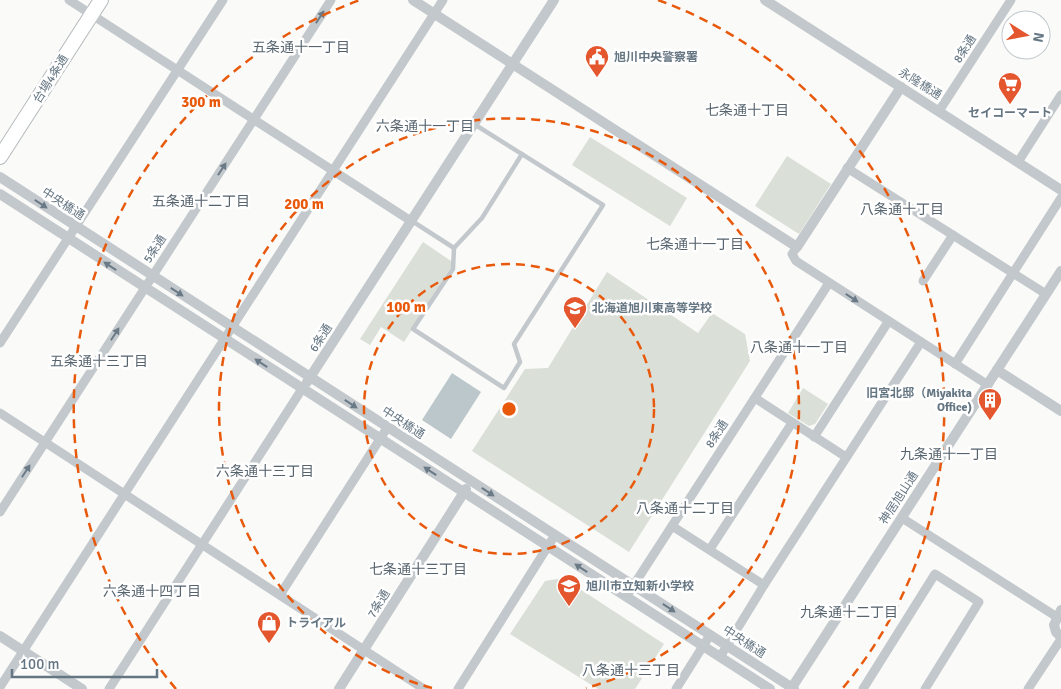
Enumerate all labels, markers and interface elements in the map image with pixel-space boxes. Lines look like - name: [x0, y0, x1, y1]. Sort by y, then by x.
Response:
- north arrow: [1001, 10, 1051, 60]
- one-way arrow: [315, 11, 324, 24]
- text: N: [1029, 31, 1048, 44]
- street label: 8条通: [950, 32, 980, 66]
- district label: 五条通十一丁目: [252, 39, 350, 56]
- public building icon: 旭川中央警察署: [584, 44, 610, 78]
- place label: 旭川中央警察署: [614, 50, 698, 65]
- street label: 台場4条通: [30, 52, 72, 106]
- street label: 永隆橋通: [896, 65, 944, 103]
- supermarket icon: セイコーマート: [997, 71, 1023, 105]
- text: 300 m: [181, 93, 221, 111]
- district label: 七条通十丁目: [705, 102, 789, 119]
- place label: セイコーマート: [968, 106, 1052, 121]
- district label: 六条通十一丁目: [376, 118, 474, 135]
- one-way arrow: [217, 162, 227, 175]
- street label: 中央橋通: [39, 185, 87, 223]
- district label: 五条通十二丁目: [152, 193, 250, 210]
- text: 200 m: [284, 195, 324, 213]
- one-way arrow: [34, 199, 47, 209]
- district label: 八条通十丁目: [860, 201, 944, 218]
- street label: 5条通: [140, 232, 170, 266]
- district label: 七条通十一丁目: [646, 236, 744, 253]
- one-way arrow: [103, 261, 117, 270]
- one-way arrow: [171, 287, 184, 297]
- one-way arrow: [846, 294, 859, 303]
- school or university icon: 北海道旭川東高等学校: [562, 295, 588, 329]
- text: 100 m: [386, 298, 426, 316]
- place label: 北海道旭川東高等学校: [592, 301, 712, 316]
- street label: 6条通: [306, 321, 336, 355]
- one-way arrow: [110, 328, 119, 341]
- district label: 八条通十一丁目: [750, 339, 848, 356]
- district label: 五条通十三丁目: [50, 353, 148, 370]
- one-way arrow: [255, 358, 268, 368]
- place label: 旧宮北邸（Miyakita Office): [866, 386, 972, 415]
- building icon: 旧宮北邸（Miyakita Office): [977, 387, 1003, 421]
- one-way arrow: [344, 400, 357, 409]
- centre of rings: [500, 400, 518, 418]
- street label: 中央橋通: [379, 404, 427, 442]
- street label: 8条通: [702, 417, 732, 451]
- district label: 九条通十一丁目: [900, 446, 998, 463]
- district label: 六条通十三丁目: [216, 463, 314, 480]
- one-way arrow: [22, 464, 31, 478]
- one-way arrow: [423, 466, 436, 476]
- street label: 神居旭山通: [876, 469, 922, 527]
- one-way arrow: [481, 487, 494, 497]
- district label: 八条通十二丁目: [636, 500, 734, 517]
- district label: 七条通十三丁目: [369, 561, 467, 578]
- one-way arrow: [575, 563, 588, 573]
- school or university icon: 旭川市立知新小学校: [556, 573, 582, 607]
- place label: 旭川市立知新小学校: [586, 579, 694, 594]
- district label: 六条通十四丁目: [103, 583, 201, 600]
- street label: 7条通: [365, 587, 393, 621]
- one-way arrow: [662, 604, 675, 613]
- district label: 九条通十二丁目: [800, 604, 898, 621]
- shop icon: トライアル: [256, 610, 282, 644]
- place label: トライアル: [286, 616, 346, 631]
- street label: 中央橋通: [720, 623, 768, 661]
- scale bar: [12, 646, 158, 678]
- text: 100 m: [20, 655, 60, 673]
- district label: 八条通十三丁目: [582, 662, 680, 679]

